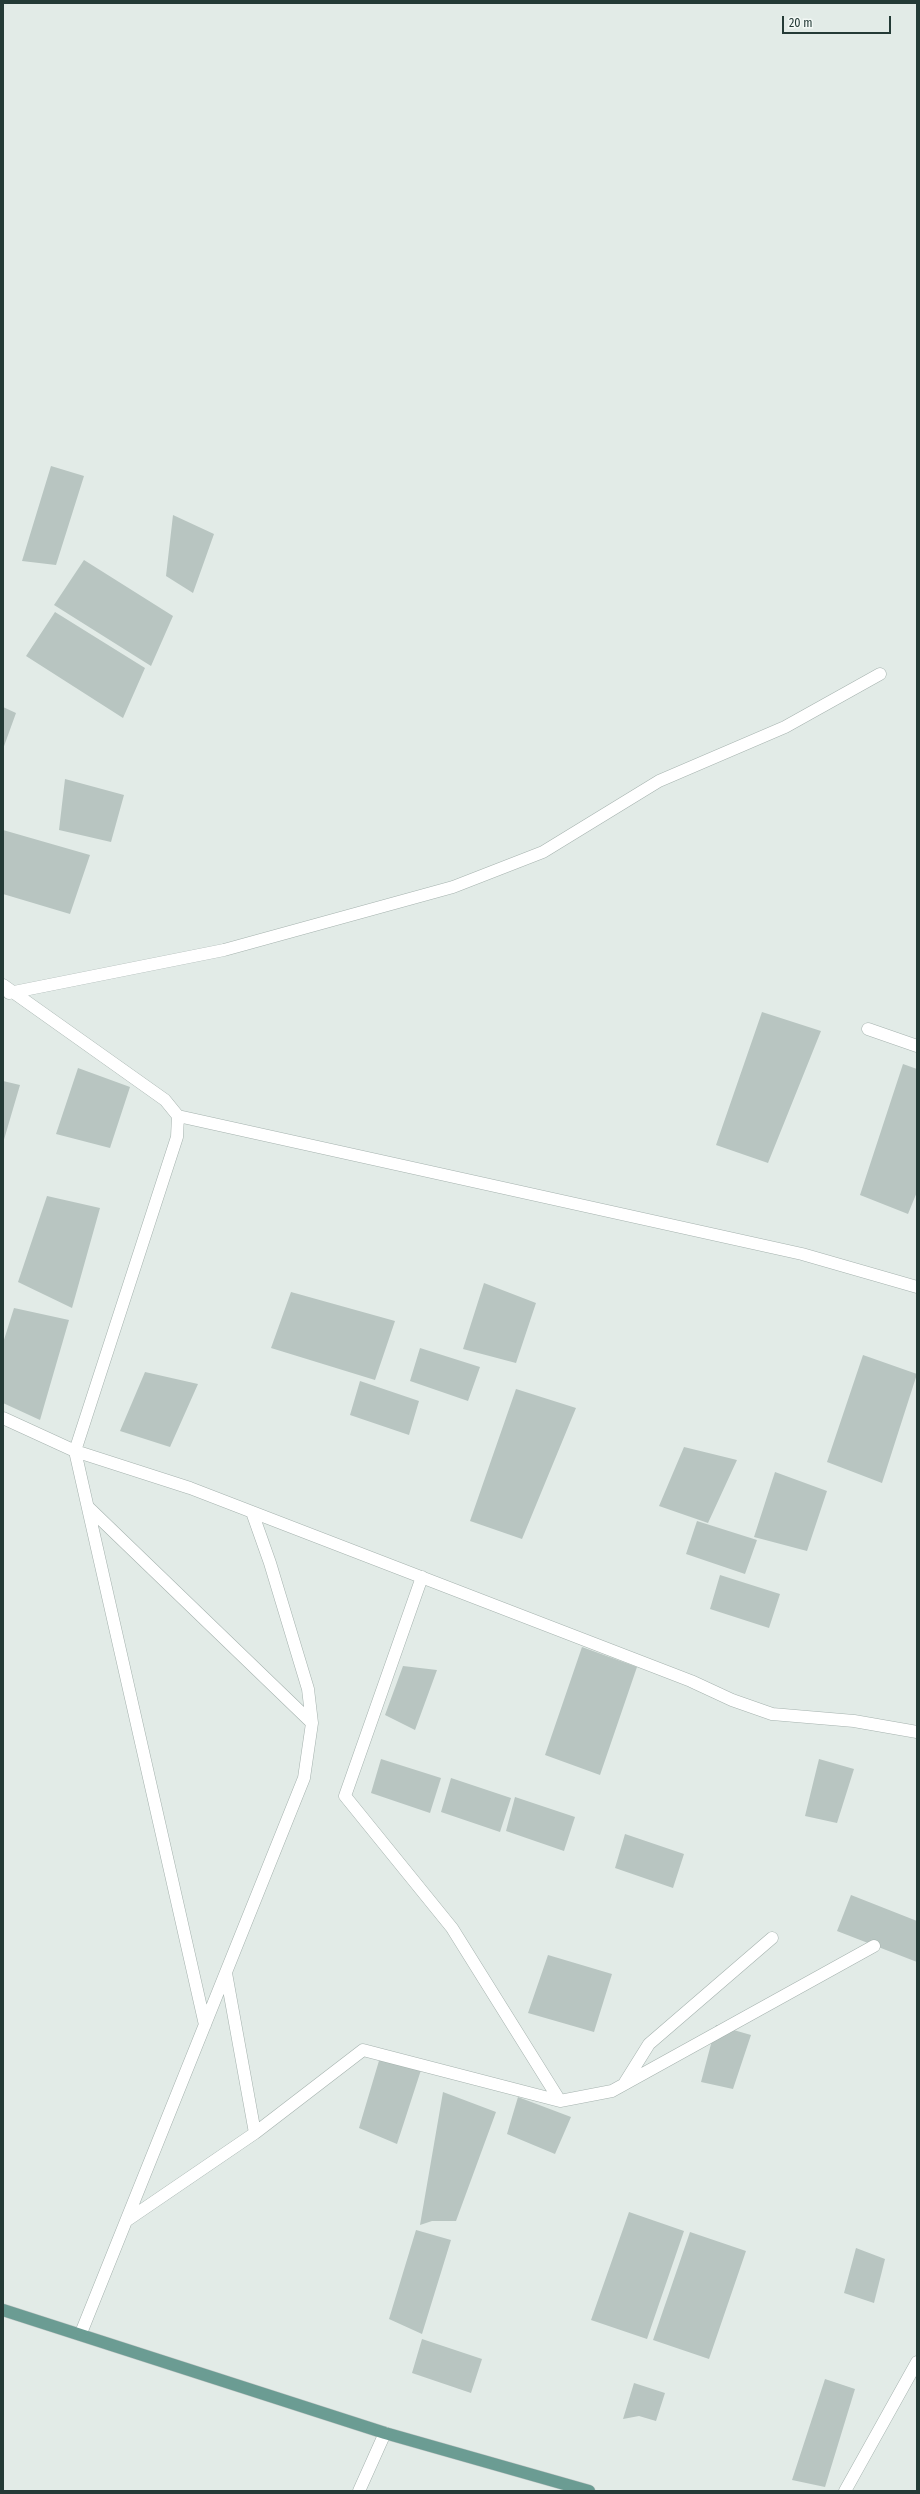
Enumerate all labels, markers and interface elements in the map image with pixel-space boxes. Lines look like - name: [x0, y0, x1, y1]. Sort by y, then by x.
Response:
- scale bar: [784, 8, 893, 34]
- text: 20 m: [789, 16, 813, 30]

